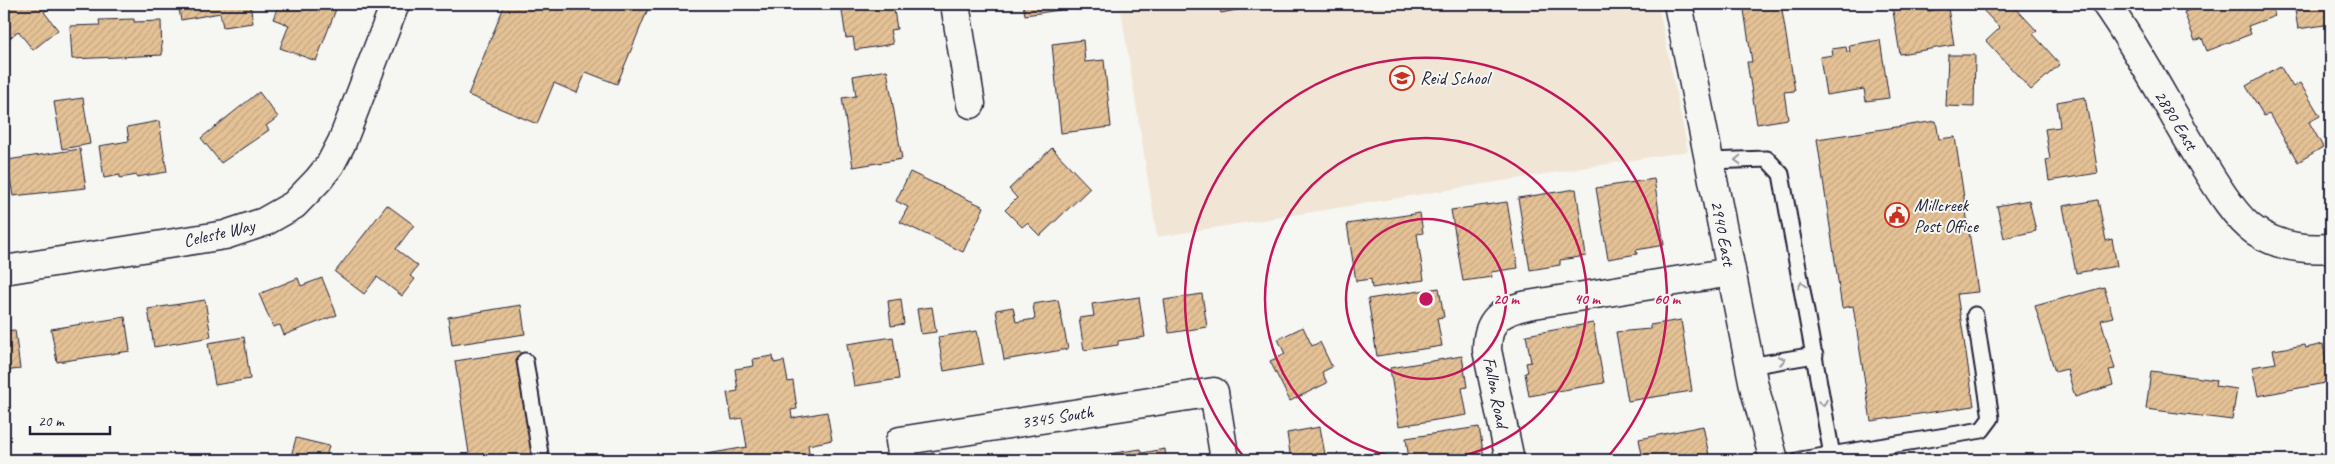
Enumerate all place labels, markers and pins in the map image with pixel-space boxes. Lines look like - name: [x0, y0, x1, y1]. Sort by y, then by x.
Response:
- school or university icon: Reid School: [1389, 65, 1415, 91]
- place label: Reid School: [1420, 67, 1492, 89]
- place label: Millcreek Post Office: [1914, 194, 1979, 237]
- public building icon: Millcreek Post Office: [1884, 202, 1910, 228]
- centre of rings: [1417, 290, 1435, 308]

